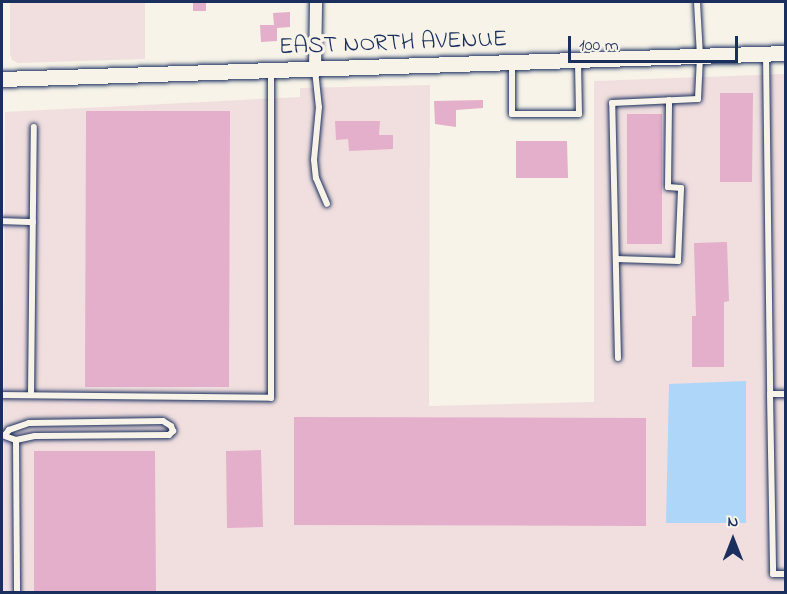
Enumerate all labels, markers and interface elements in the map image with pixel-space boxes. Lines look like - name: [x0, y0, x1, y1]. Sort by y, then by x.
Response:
- scale bar: [571, 24, 740, 62]
- street label: EAST NORTH AVENUE: [278, 26, 508, 62]
- text: 100 m: [579, 33, 619, 59]
- north arrow: [703, 510, 763, 570]
- text: N: [728, 510, 738, 534]

